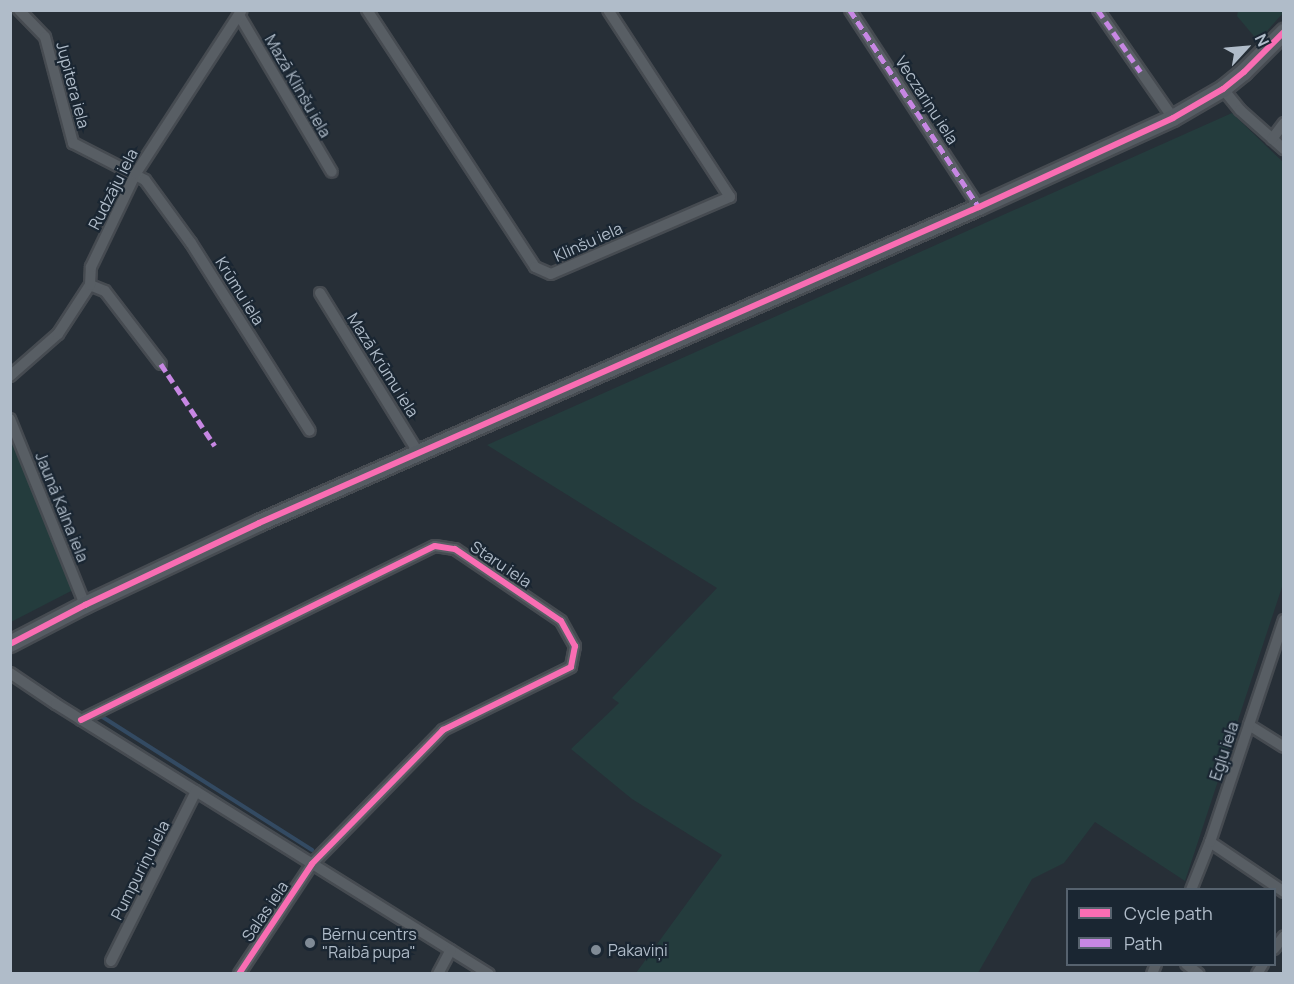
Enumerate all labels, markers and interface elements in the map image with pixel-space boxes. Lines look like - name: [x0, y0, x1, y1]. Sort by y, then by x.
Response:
- north arrow: [1216, 18, 1276, 78]
- text: N: [1250, 30, 1275, 50]
- street label: Mazā Klinšu iela: [261, 31, 335, 141]
- street label: Jupitera iela: [52, 40, 94, 130]
- street label: Veczariņu iela: [891, 52, 963, 148]
- street label: Rudzāju iela: [84, 145, 142, 233]
- street label: Klinšu iela: [551, 218, 625, 266]
- street label: Krūmu iela: [212, 253, 268, 329]
- street label: Mazā Krūmu iela: [343, 309, 423, 421]
- street label: Jaunā Kalna iela: [31, 449, 93, 565]
- street label: Staru iela: [467, 537, 535, 591]
- street label: Egļu iela: [1205, 719, 1243, 783]
- street label: Pumpuriņu iela: [107, 817, 173, 923]
- street label: Salas iela: [238, 877, 292, 945]
- legend: [1066, 888, 1276, 966]
- text: Cycle path: [1124, 901, 1213, 925]
- place label: Bērnu centrs "Raibā pupa": [322, 924, 417, 962]
- text: Path: [1124, 931, 1162, 955]
- marker: Bērnu centrs "Raibā pupa": [303, 936, 317, 950]
- place label: Pakaviņi: [608, 940, 668, 960]
- marker: Pakaviņi: [589, 943, 603, 957]

